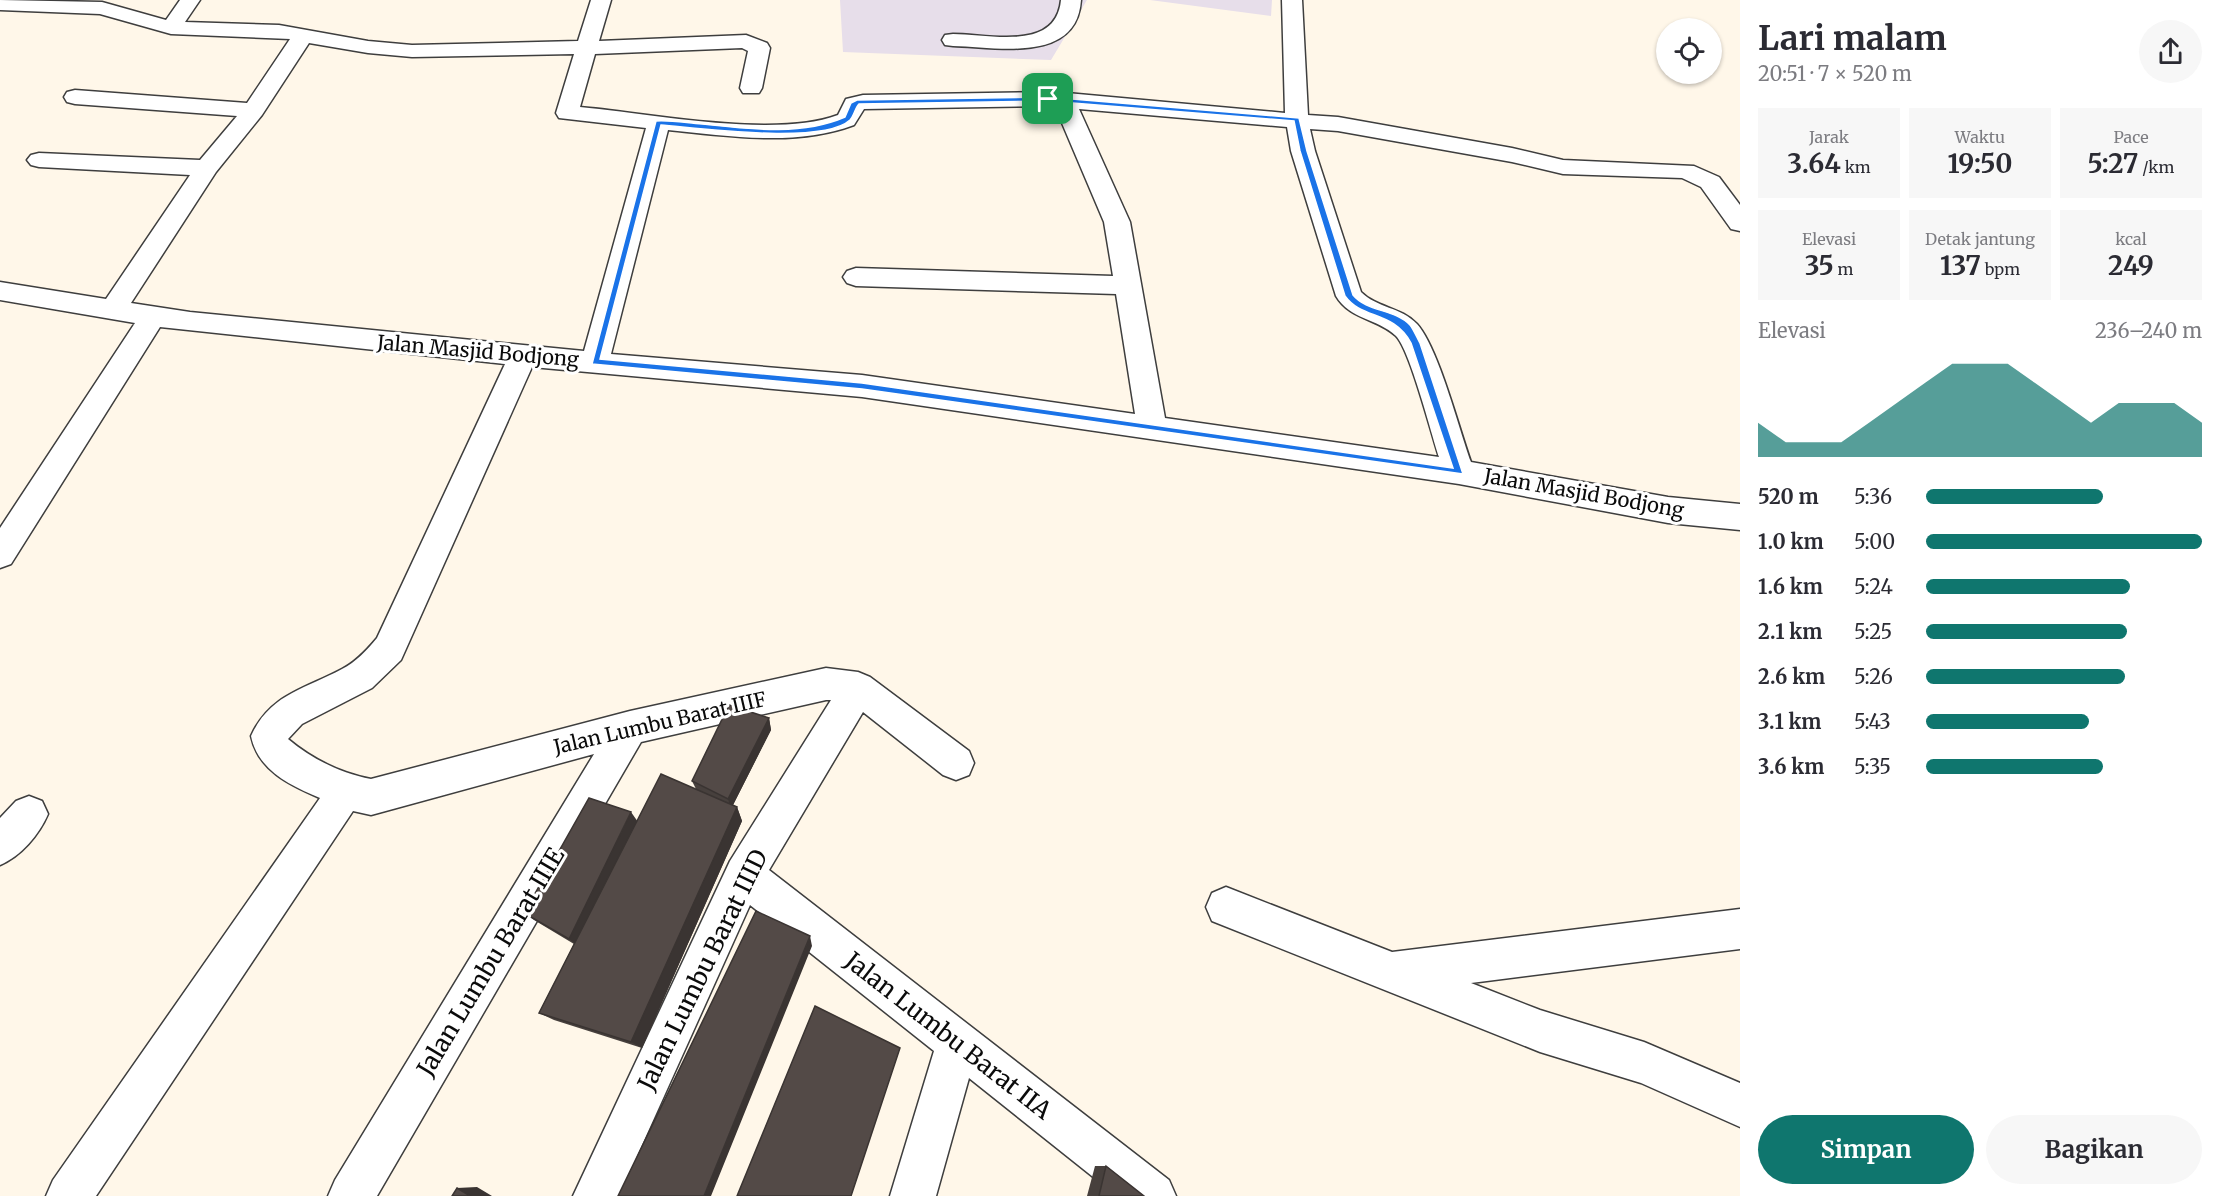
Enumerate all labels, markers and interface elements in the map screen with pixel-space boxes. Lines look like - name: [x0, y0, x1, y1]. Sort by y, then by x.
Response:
- map controls: [1656, 18, 1722, 84]
- button: locate: [1656, 18, 1722, 84]
- text: Lari malam: [1758, 18, 1947, 59]
- button: share: [2139, 20, 2202, 83]
- text: 20:51 · 7 × 520 m: [1758, 61, 1912, 86]
- pin: [1022, 73, 1073, 124]
- icon: arrive: [1031, 82, 1064, 115]
- text: Jarak: [1809, 127, 1849, 147]
- text: Waktu: [1955, 127, 2005, 147]
- text: Pace: [2114, 127, 2149, 147]
- text: 3.64: [1787, 147, 1841, 180]
- text: 19:50: [1948, 147, 2012, 180]
- text: 5:27: [2088, 147, 2138, 180]
- text: km: [1841, 157, 1871, 177]
- text: /km: [2138, 157, 2174, 177]
- text: Elevasi: [1802, 229, 1856, 249]
- text: Detak jantung: [1925, 229, 2035, 249]
- text: kcal: [2115, 229, 2147, 249]
- text: 35: [1805, 249, 1834, 282]
- text: 137: [1940, 249, 1981, 282]
- text: 249: [2108, 249, 2154, 282]
- text: m: [1834, 259, 1853, 279]
- text: bpm: [1981, 259, 2020, 279]
- text: Elevasi: [1758, 318, 1826, 343]
- text: 236–240 m: [2095, 318, 2202, 343]
- street label: Jalan Masjid Bodjong: [375, 329, 580, 372]
- street label: Jalan Masjid Bodjong: [1481, 462, 1686, 522]
- text: 520 m: [1758, 484, 1819, 509]
- text: 5:36: [1854, 484, 1892, 509]
- text: 1.0 km: [1758, 529, 1824, 554]
- text: 5:00: [1854, 529, 1895, 554]
- text: 1.6 km: [1758, 574, 1823, 599]
- text: 5:24: [1854, 574, 1893, 599]
- text: 2.1 km: [1758, 619, 1822, 644]
- text: 5:25: [1854, 619, 1892, 644]
- text: 2.6 km: [1758, 664, 1825, 689]
- text: 5:26: [1854, 664, 1893, 689]
- street label: Jalan Lumbu Barat IIIF: [550, 686, 769, 759]
- text: 3.1 km: [1758, 709, 1821, 734]
- text: 5:43: [1854, 709, 1891, 734]
- text: 3.6 km: [1758, 754, 1824, 779]
- text: 5:35: [1854, 754, 1891, 779]
- street label: Jalan Lumbu Barat IIIE: [409, 841, 572, 1083]
- street label: Jalan Lumbu Barat IIID: [630, 844, 774, 1096]
- street label: Jalan Lumbu Barat IIA: [838, 945, 1059, 1127]
- button: Simpan: [1758, 1115, 1974, 1184]
- button: Bagikan: [1986, 1115, 2202, 1184]

